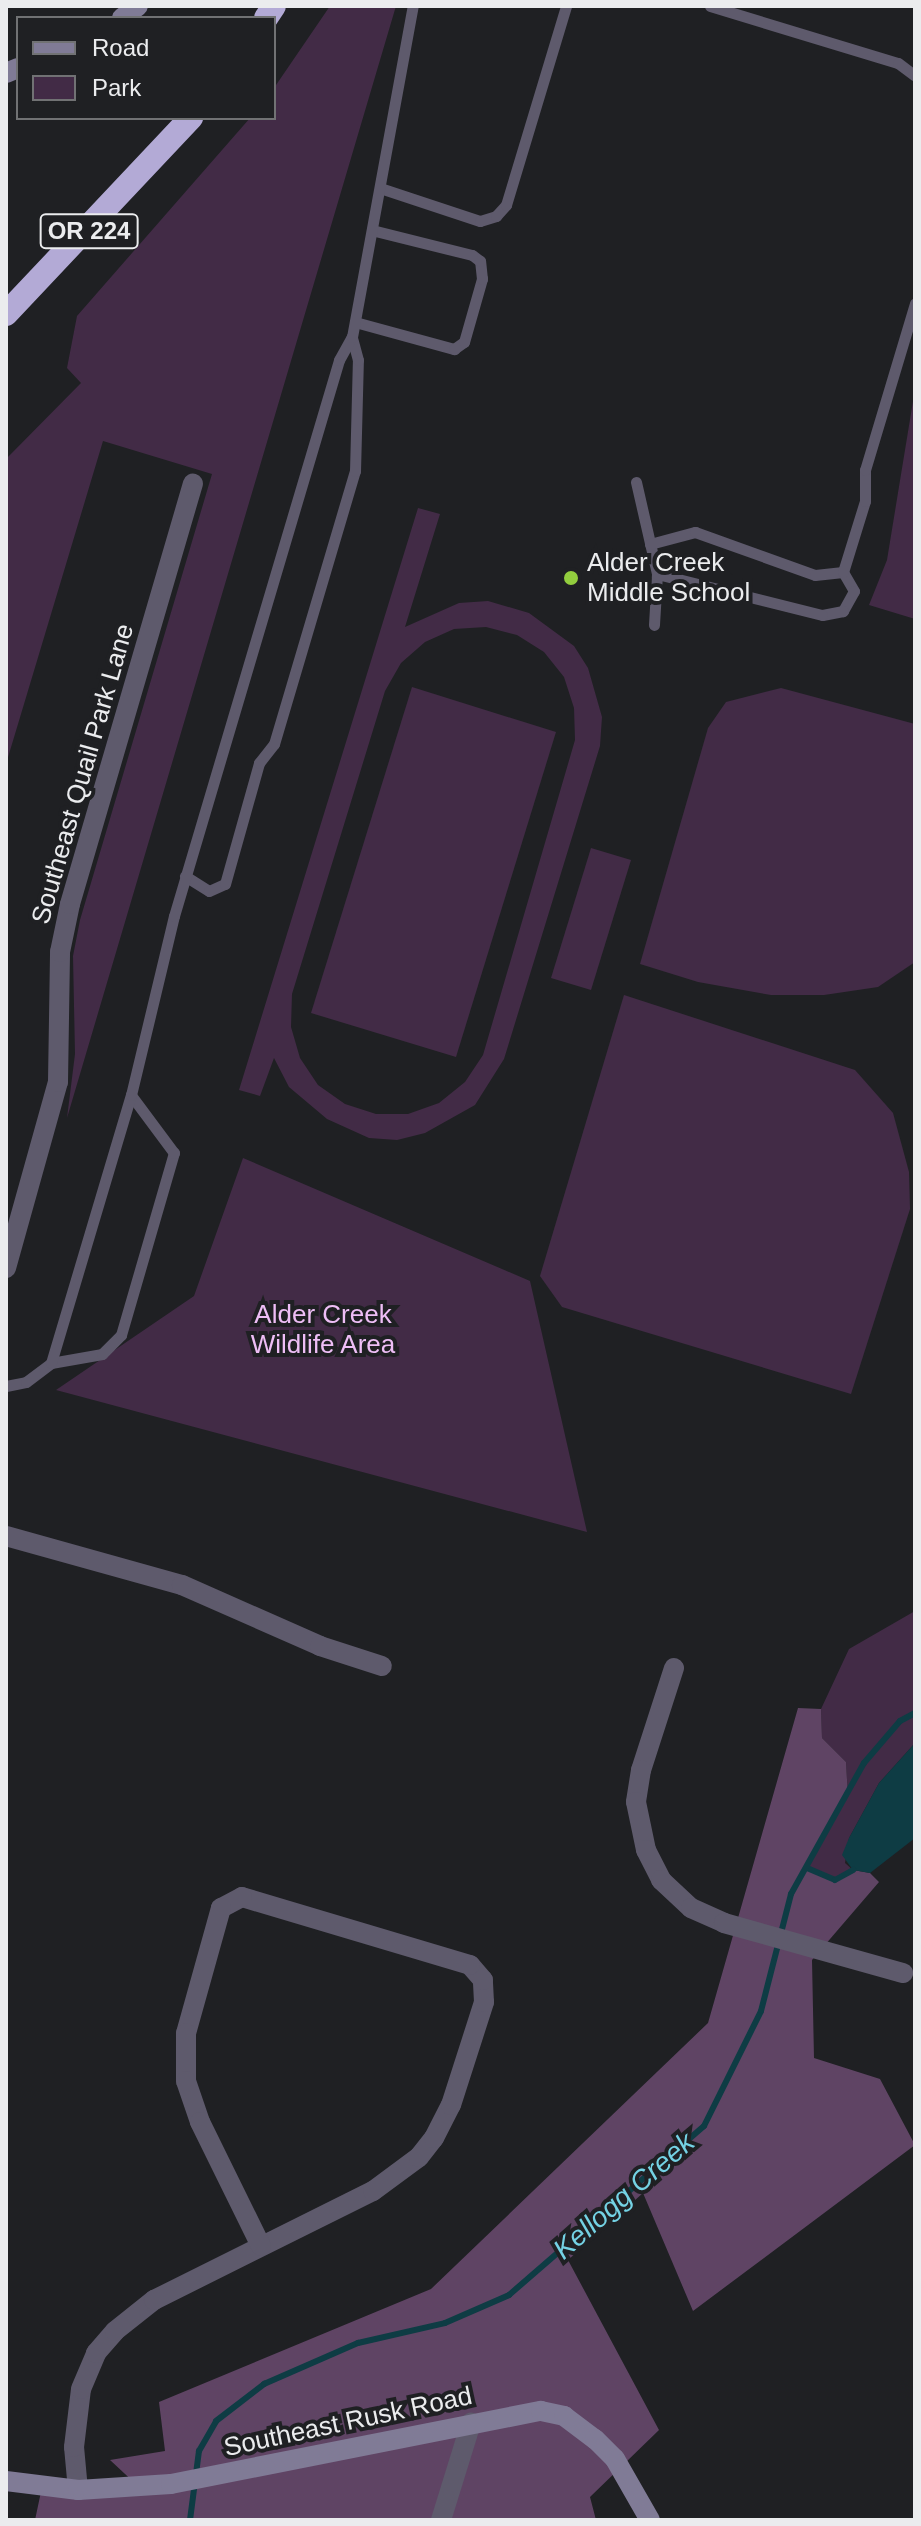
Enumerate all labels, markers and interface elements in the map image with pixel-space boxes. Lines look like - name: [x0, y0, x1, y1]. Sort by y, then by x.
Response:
- legend: [16, 16, 276, 120]
- text: Road: [92, 34, 149, 61]
- text: Park: [92, 74, 141, 101]
- road number: OR 224: [39, 211, 139, 251]
- place label: Alder Creek Middle School: [587, 547, 750, 608]
- marker: Alder Creek Middle School: [562, 569, 580, 587]
- street label: Southeast Quail Park Lane: [25, 620, 141, 928]
- park label: Alder Creek Wildlife Area: [250, 1299, 396, 1360]
- water label: Kellogg Creek: [547, 2126, 701, 2266]
- street label: Southeast Rusk Road: [221, 2380, 475, 2464]

